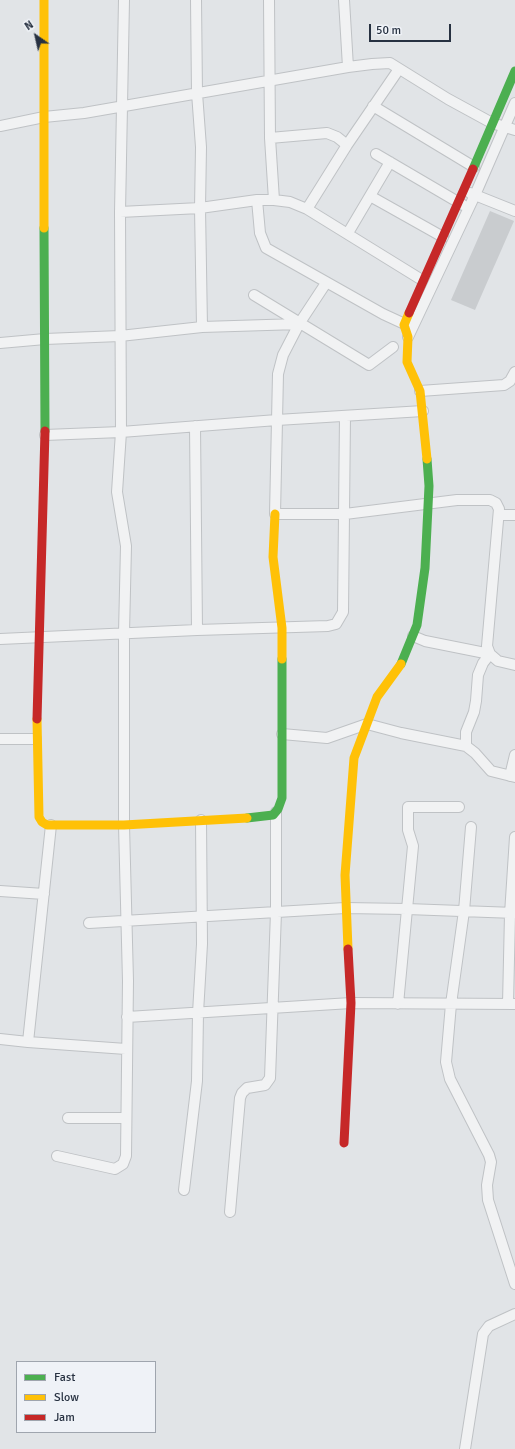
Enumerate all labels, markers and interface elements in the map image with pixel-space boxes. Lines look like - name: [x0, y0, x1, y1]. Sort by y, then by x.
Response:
- north arrow: [16, 16, 56, 56]
- scale bar: [371, 16, 453, 42]
- text: N: [22, 18, 36, 33]
- text: 50 m: [376, 23, 401, 38]
- legend: [16, 1361, 156, 1433]
- text: Fast: [54, 1370, 75, 1385]
- text: Slow: [54, 1390, 79, 1405]
- text: Jam: [54, 1410, 75, 1425]

